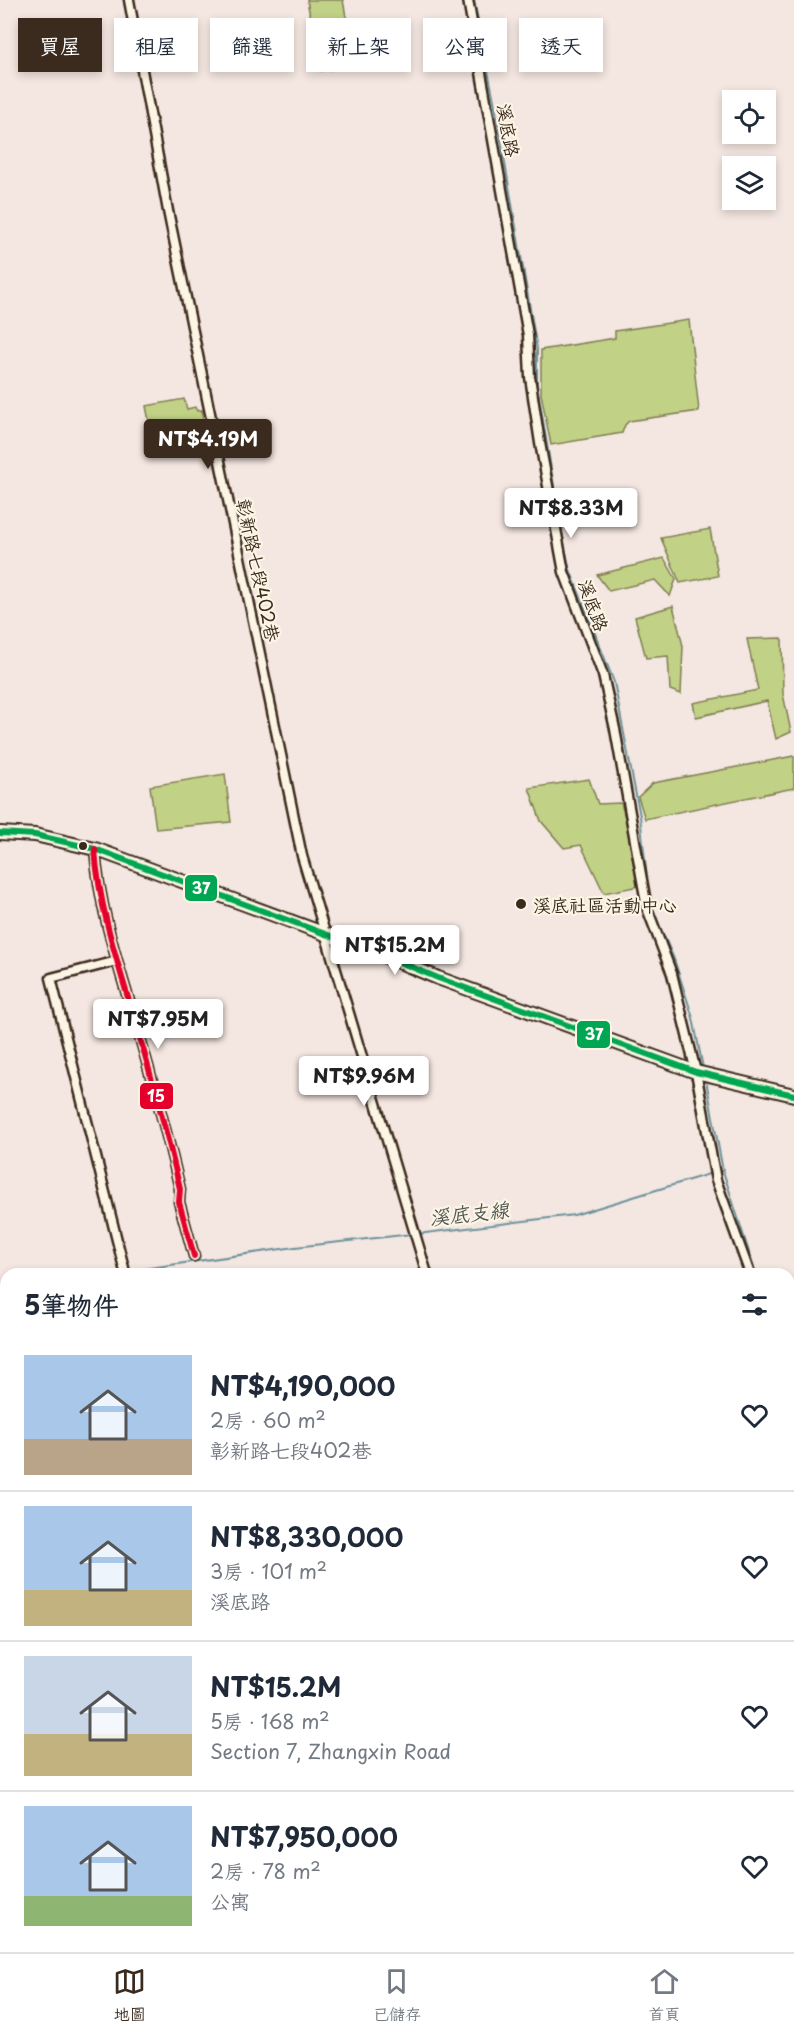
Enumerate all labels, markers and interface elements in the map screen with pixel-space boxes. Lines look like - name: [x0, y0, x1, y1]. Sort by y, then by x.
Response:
- chip: 買屋: [18, 18, 102, 72]
- chip: 租屋: [114, 18, 198, 72]
- chip: 篩選: [210, 18, 294, 72]
- chip: 新上架: [306, 18, 411, 72]
- chip: 公寓: [423, 18, 507, 72]
- chip: 透天: [519, 18, 603, 72]
- map controls: [722, 90, 776, 210]
- button: locate: [722, 90, 776, 144]
- street label: 溪底路: [491, 101, 527, 159]
- button: layers: [722, 156, 776, 210]
- pin: NT$4.19M: [146, 419, 270, 470]
- text: NT$4.19M: [158, 423, 258, 453]
- pin: NT$8.33M: [509, 488, 633, 539]
- text: NT$8.33M: [518, 492, 624, 522]
- street label: 彰新路七段402巷: [231, 496, 287, 644]
- street label: 溪底路: [572, 575, 616, 635]
- unlabelled marker: [77, 840, 89, 852]
- line badge: 37: [184, 874, 218, 902]
- text: 37: [192, 875, 211, 899]
- place label: 溪底社區活動中心: [533, 891, 677, 918]
- marker: 溪底社區活動中心: [514, 897, 528, 911]
- pin: NT$15.2M: [333, 925, 457, 976]
- text: NT$15.2M: [344, 929, 446, 959]
- pin: NT$7.95M: [96, 999, 220, 1050]
- text: NT$7.95M: [107, 1003, 209, 1033]
- line badge: 37: [576, 1020, 611, 1049]
- text: 37: [585, 1021, 604, 1045]
- pin: NT$9.96M: [302, 1056, 426, 1107]
- text: NT$9.96M: [313, 1060, 415, 1090]
- line badge: 15: [139, 1082, 174, 1110]
- text: 15: [147, 1083, 165, 1107]
- water label: 溪底支線: [428, 1194, 511, 1232]
- text: 5筆物件: [24, 1285, 119, 1324]
- icon: filters: [738, 1288, 771, 1321]
- text: NT$4,190,000: [210, 1366, 396, 1405]
- icon: home: [72, 1379, 144, 1451]
- icon: heart: [738, 1399, 771, 1432]
- text: 2房 · 60 m²: [210, 1405, 326, 1435]
- text: 彰新路七段402巷: [210, 1435, 371, 1465]
- text: NT$8,330,000: [210, 1517, 403, 1556]
- icon: home: [72, 1530, 144, 1602]
- icon: heart: [738, 1550, 771, 1583]
- text: 3房 · 101 m²: [210, 1556, 327, 1586]
- text: 溪底路: [210, 1586, 270, 1616]
- text: NT$15.2M: [210, 1667, 341, 1706]
- icon: home: [72, 1680, 144, 1752]
- icon: heart: [738, 1700, 771, 1733]
- text: 5房 · 168 m²: [210, 1706, 330, 1736]
- text: Section 7, Zhangxin Road: [210, 1736, 451, 1766]
- text: NT$7,950,000: [210, 1817, 398, 1856]
- icon: home: [72, 1830, 144, 1902]
- icon: heart: [738, 1850, 771, 1883]
- text: 2房 · 78 m²: [210, 1856, 321, 1886]
- text: 公寓: [210, 1886, 250, 1916]
- tab: 地圖: [113, 1965, 146, 2025]
- tab: 已儲存: [373, 1965, 421, 2025]
- tab: 首頁: [648, 1965, 681, 2025]

